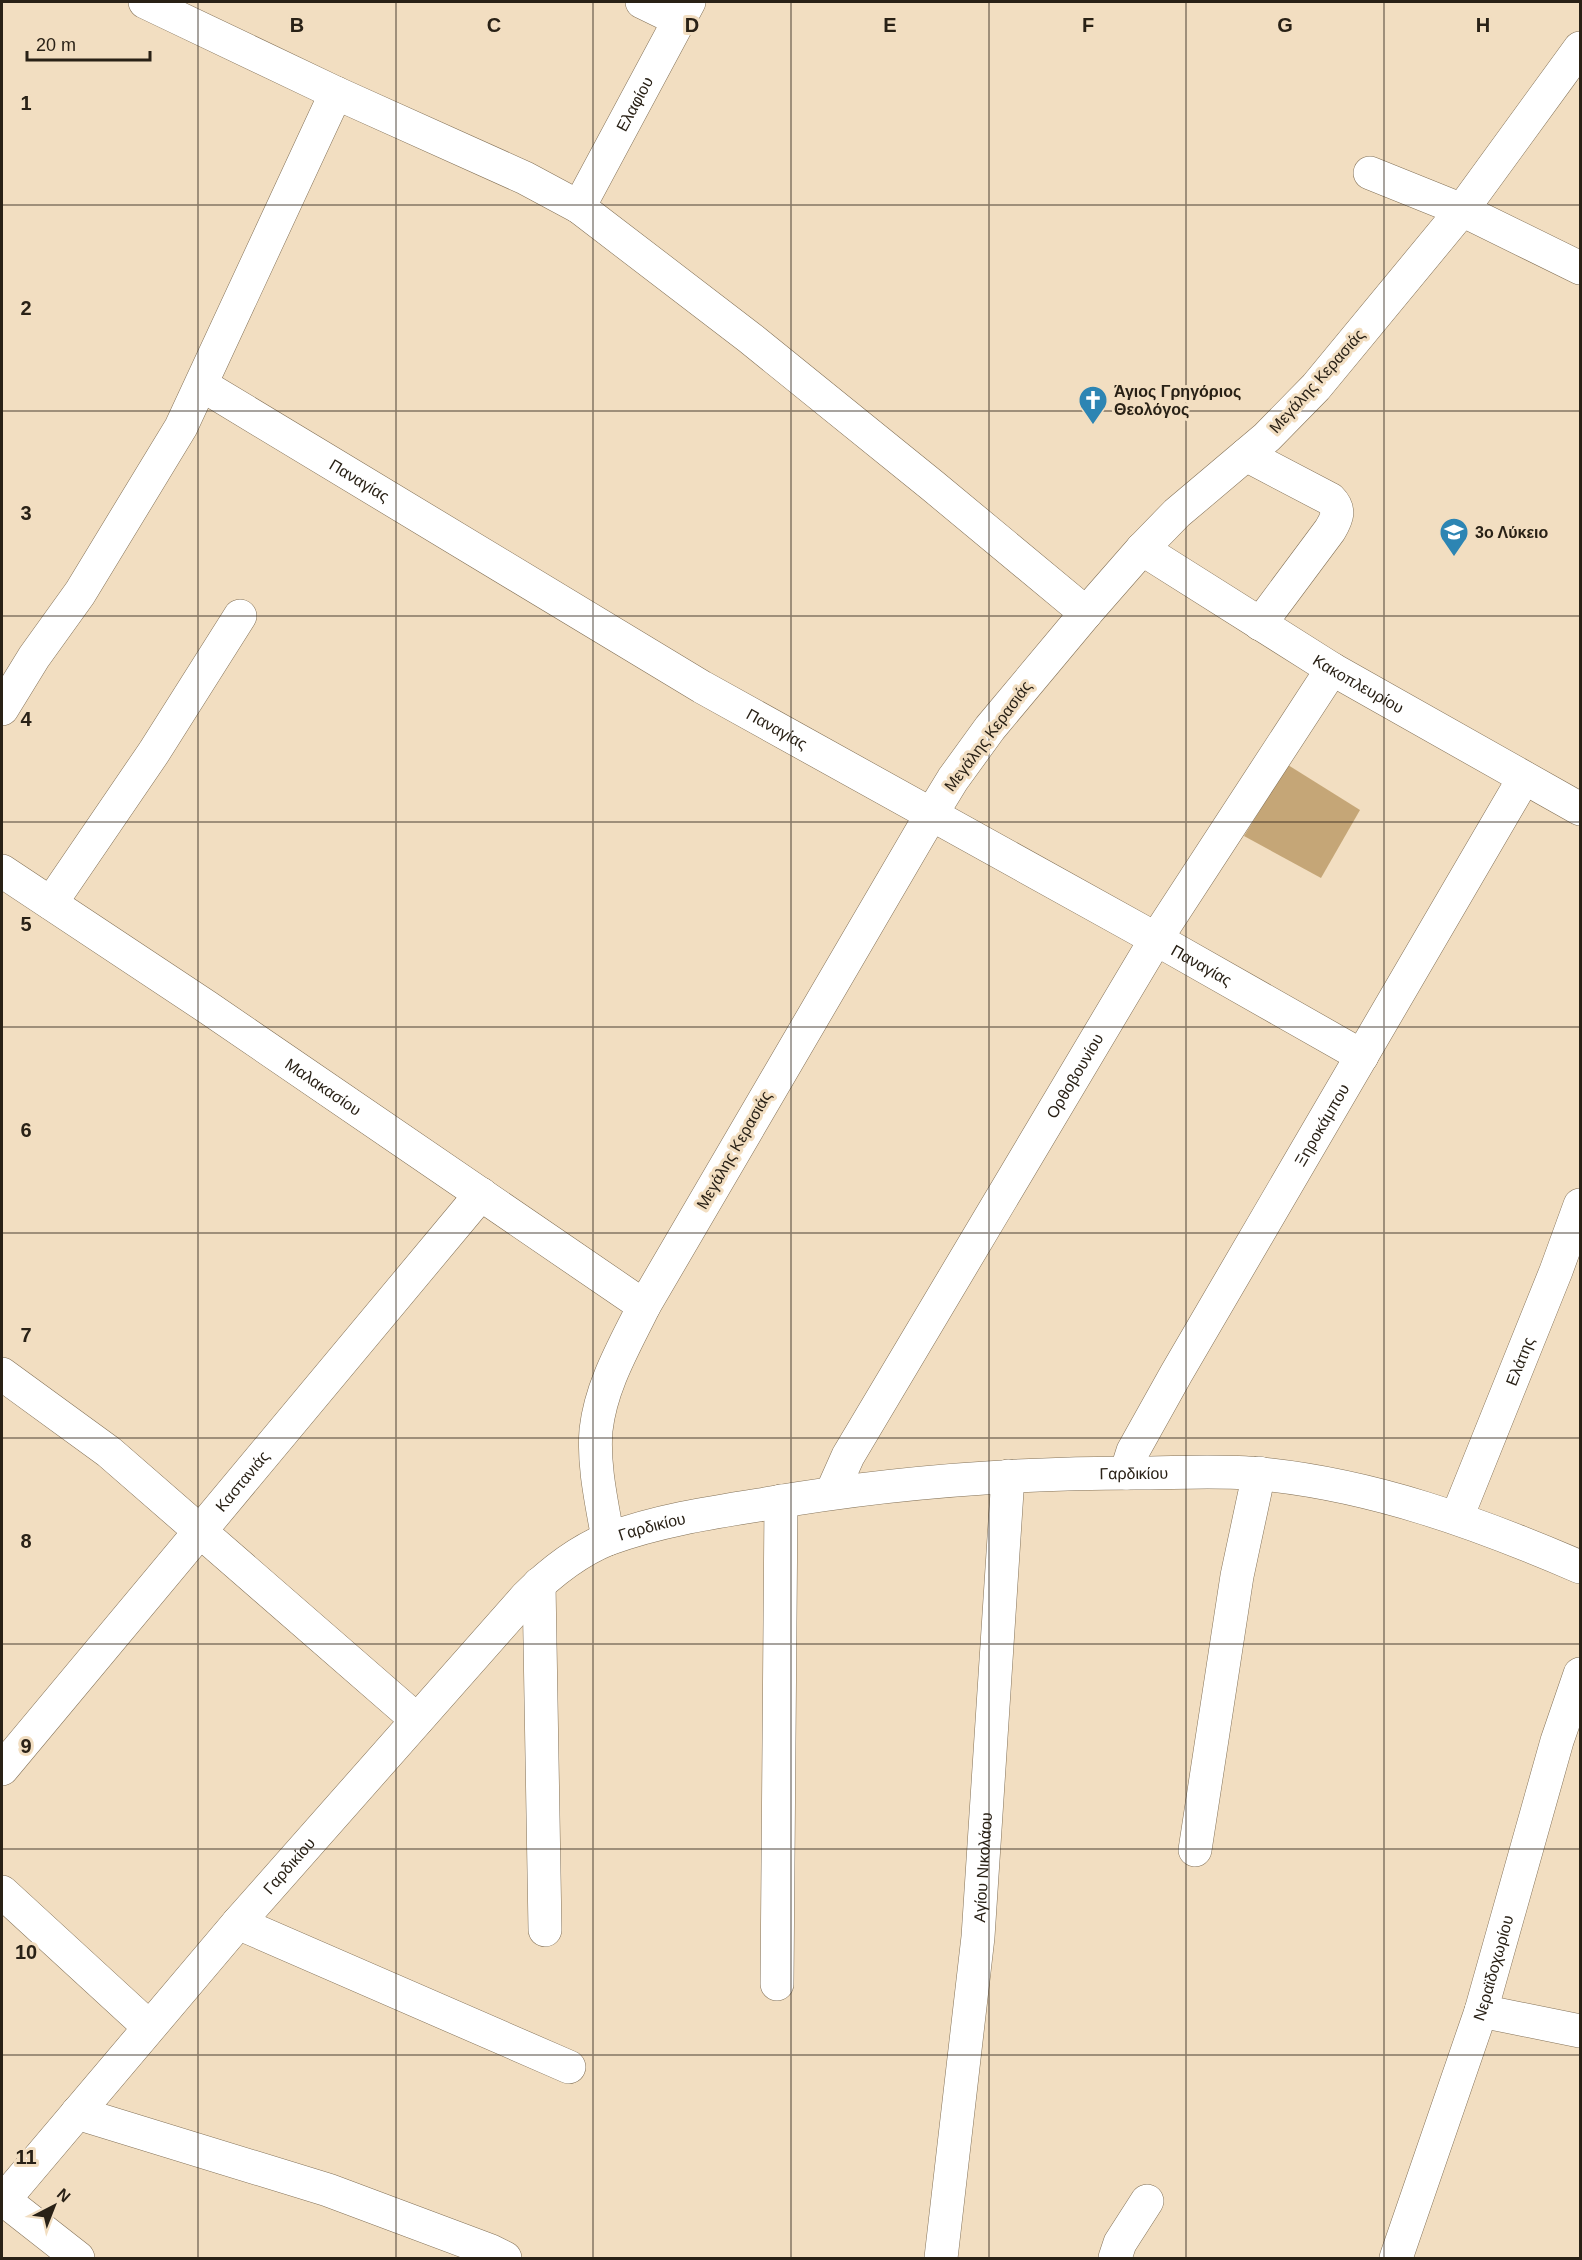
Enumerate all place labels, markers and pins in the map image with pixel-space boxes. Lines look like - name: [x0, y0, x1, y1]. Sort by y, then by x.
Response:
- place label: Άγιος Γρηγόριος Θεολόγος: [1114, 383, 1241, 419]
- church icon: Άγιος Γρηγόριος Θεολόγος: [1077, 384, 1109, 426]
- school or university icon: 3ο Λύκειο: [1438, 516, 1470, 558]
- place label: 3ο Λύκειο: [1475, 524, 1548, 541]

